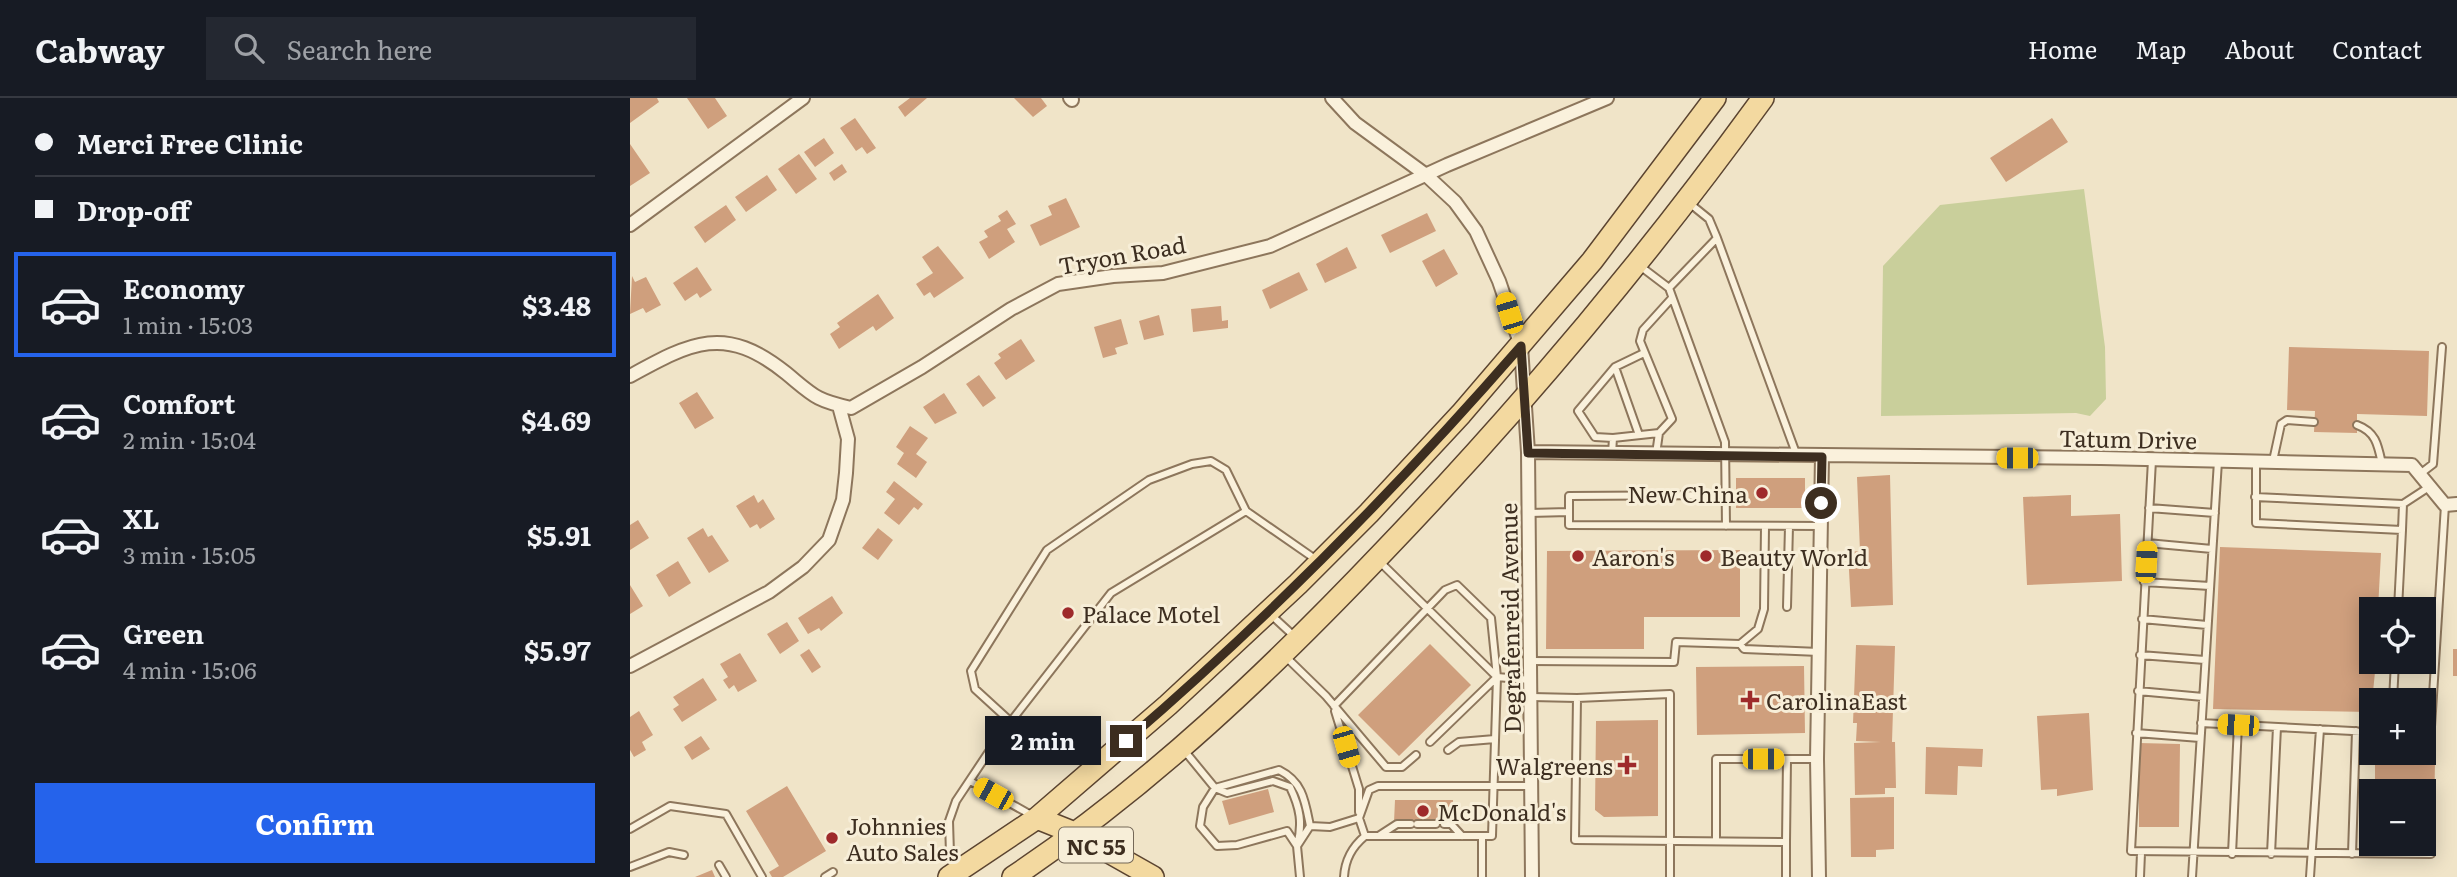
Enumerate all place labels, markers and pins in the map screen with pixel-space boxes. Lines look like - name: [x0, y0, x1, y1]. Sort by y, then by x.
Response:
- place label: New China: [1628, 476, 1749, 510]
- marker: New China: [1754, 485, 1770, 501]
- place label: Aaron's: [1592, 539, 1674, 573]
- place label: Beauty World: [1720, 539, 1868, 573]
- marker: Aaron's: [1570, 548, 1586, 564]
- marker: Beauty World: [1698, 548, 1714, 564]
- place label: Palace Motel: [1082, 596, 1221, 630]
- marker: Palace Motel: [1060, 605, 1076, 621]
- place label: CarolinaEast: [1766, 683, 1908, 717]
- marker: CarolinaEast: [1740, 690, 1760, 710]
- place label: Walgreens: [1496, 748, 1613, 782]
- marker: Walgreens: [1619, 757, 1635, 773]
- place label: McDonald's: [1437, 794, 1566, 828]
- marker: McDonald's: [1415, 803, 1431, 819]
- place label: Johnnies Auto Sales: [846, 808, 959, 868]
- marker: Johnnies Auto Sales: [824, 830, 840, 846]

